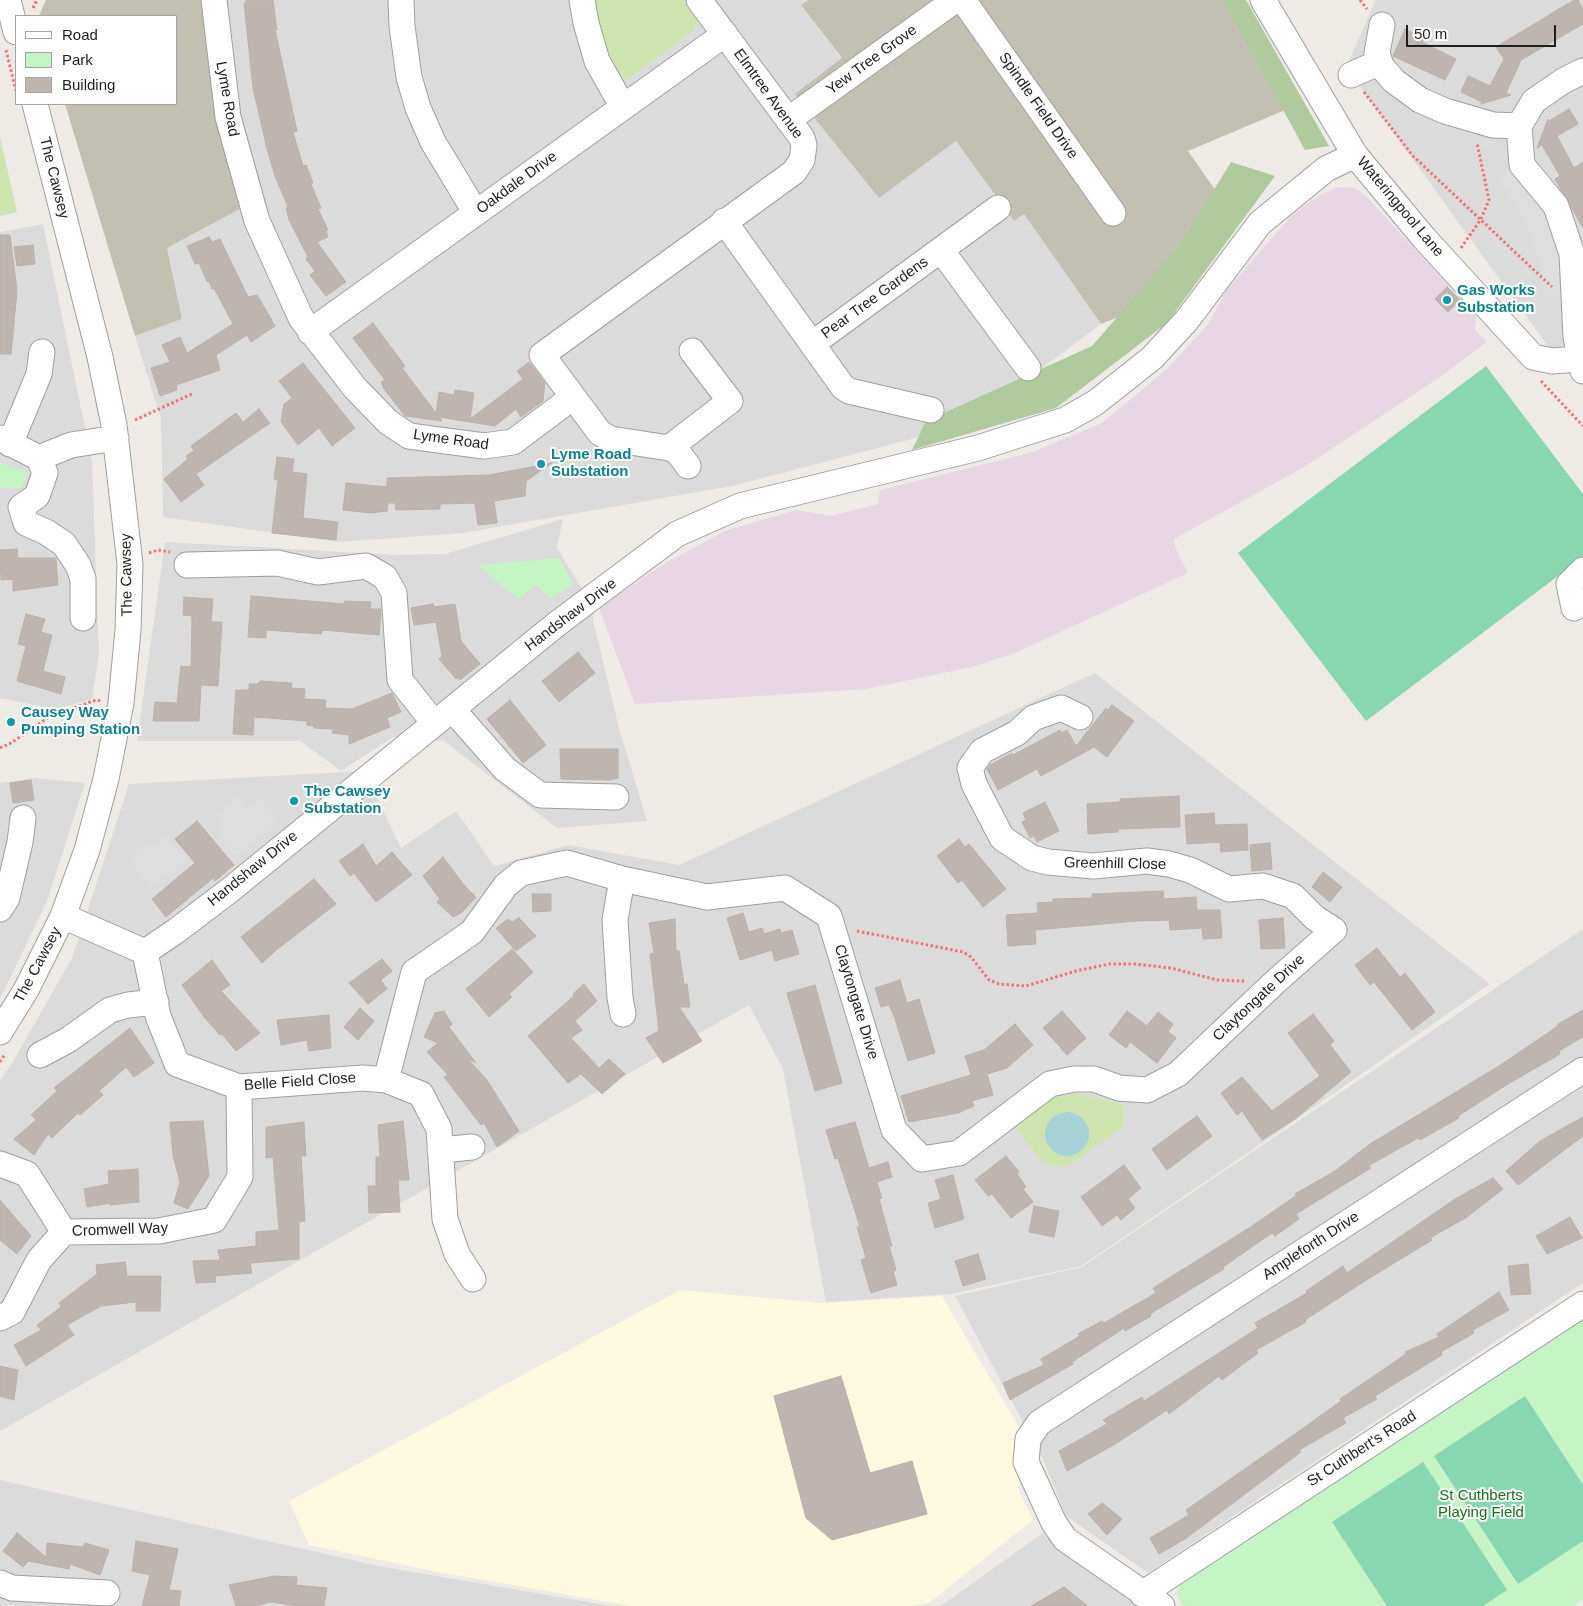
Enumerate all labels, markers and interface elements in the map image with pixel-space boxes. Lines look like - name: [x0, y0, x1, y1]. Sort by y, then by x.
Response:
- legend: [15, 15, 178, 105]
- scale bar: [1408, 15, 1558, 47]
- street label: Yew Tree Grove: [823, 21, 921, 99]
- text: 50 m: [1414, 25, 1447, 42]
- text: Road: [62, 26, 98, 43]
- street label: Elmtree Avenue: [729, 46, 807, 142]
- street label: Spindle Field Drive: [995, 49, 1081, 163]
- text: Park: [62, 51, 93, 68]
- street label: Lyme Road: [212, 60, 242, 138]
- text: Building: [62, 76, 115, 93]
- street label: The Cawsey: [35, 135, 73, 221]
- street label: Oakdale Drive: [473, 148, 561, 218]
- street label: Wateringpool Lane: [1353, 153, 1447, 261]
- street label: Pear Tree Gardens: [818, 253, 932, 343]
- place label: Gas Works Substation: [1457, 282, 1535, 317]
- marker: Gas Works Substation: [1441, 294, 1453, 306]
- street label: Lyme Road: [412, 426, 490, 454]
- place label: Lyme Road Substation: [551, 446, 631, 481]
- marker: Lyme Road Substation: [535, 458, 547, 470]
- street label: The Cawsey: [117, 533, 137, 617]
- street label: Handshaw Drive: [522, 575, 620, 655]
- place label: Causey Way Pumping Station: [21, 704, 140, 739]
- marker: Causey Way Pumping Station: [5, 716, 17, 728]
- place label: The Cawsey Substation: [304, 783, 391, 818]
- marker: The Cawsey Substation: [288, 795, 300, 807]
- street label: Handshaw Drive: [205, 827, 301, 911]
- street label: Greenhill Close: [1064, 854, 1166, 874]
- street label: The Cawsey: [10, 924, 66, 1006]
- street label: Claytongate Drive: [830, 942, 882, 1062]
- street label: Claytongate Drive: [1209, 951, 1309, 1045]
- street label: Belle Field Close: [243, 1069, 357, 1095]
- street label: Ampleforth Drive: [1259, 1208, 1363, 1284]
- street label: Cromwell Way: [72, 1219, 168, 1241]
- street label: St Cuthbert's Road: [1304, 1407, 1420, 1491]
- park label: St Cuthberts Playing Field: [1438, 1487, 1524, 1522]

